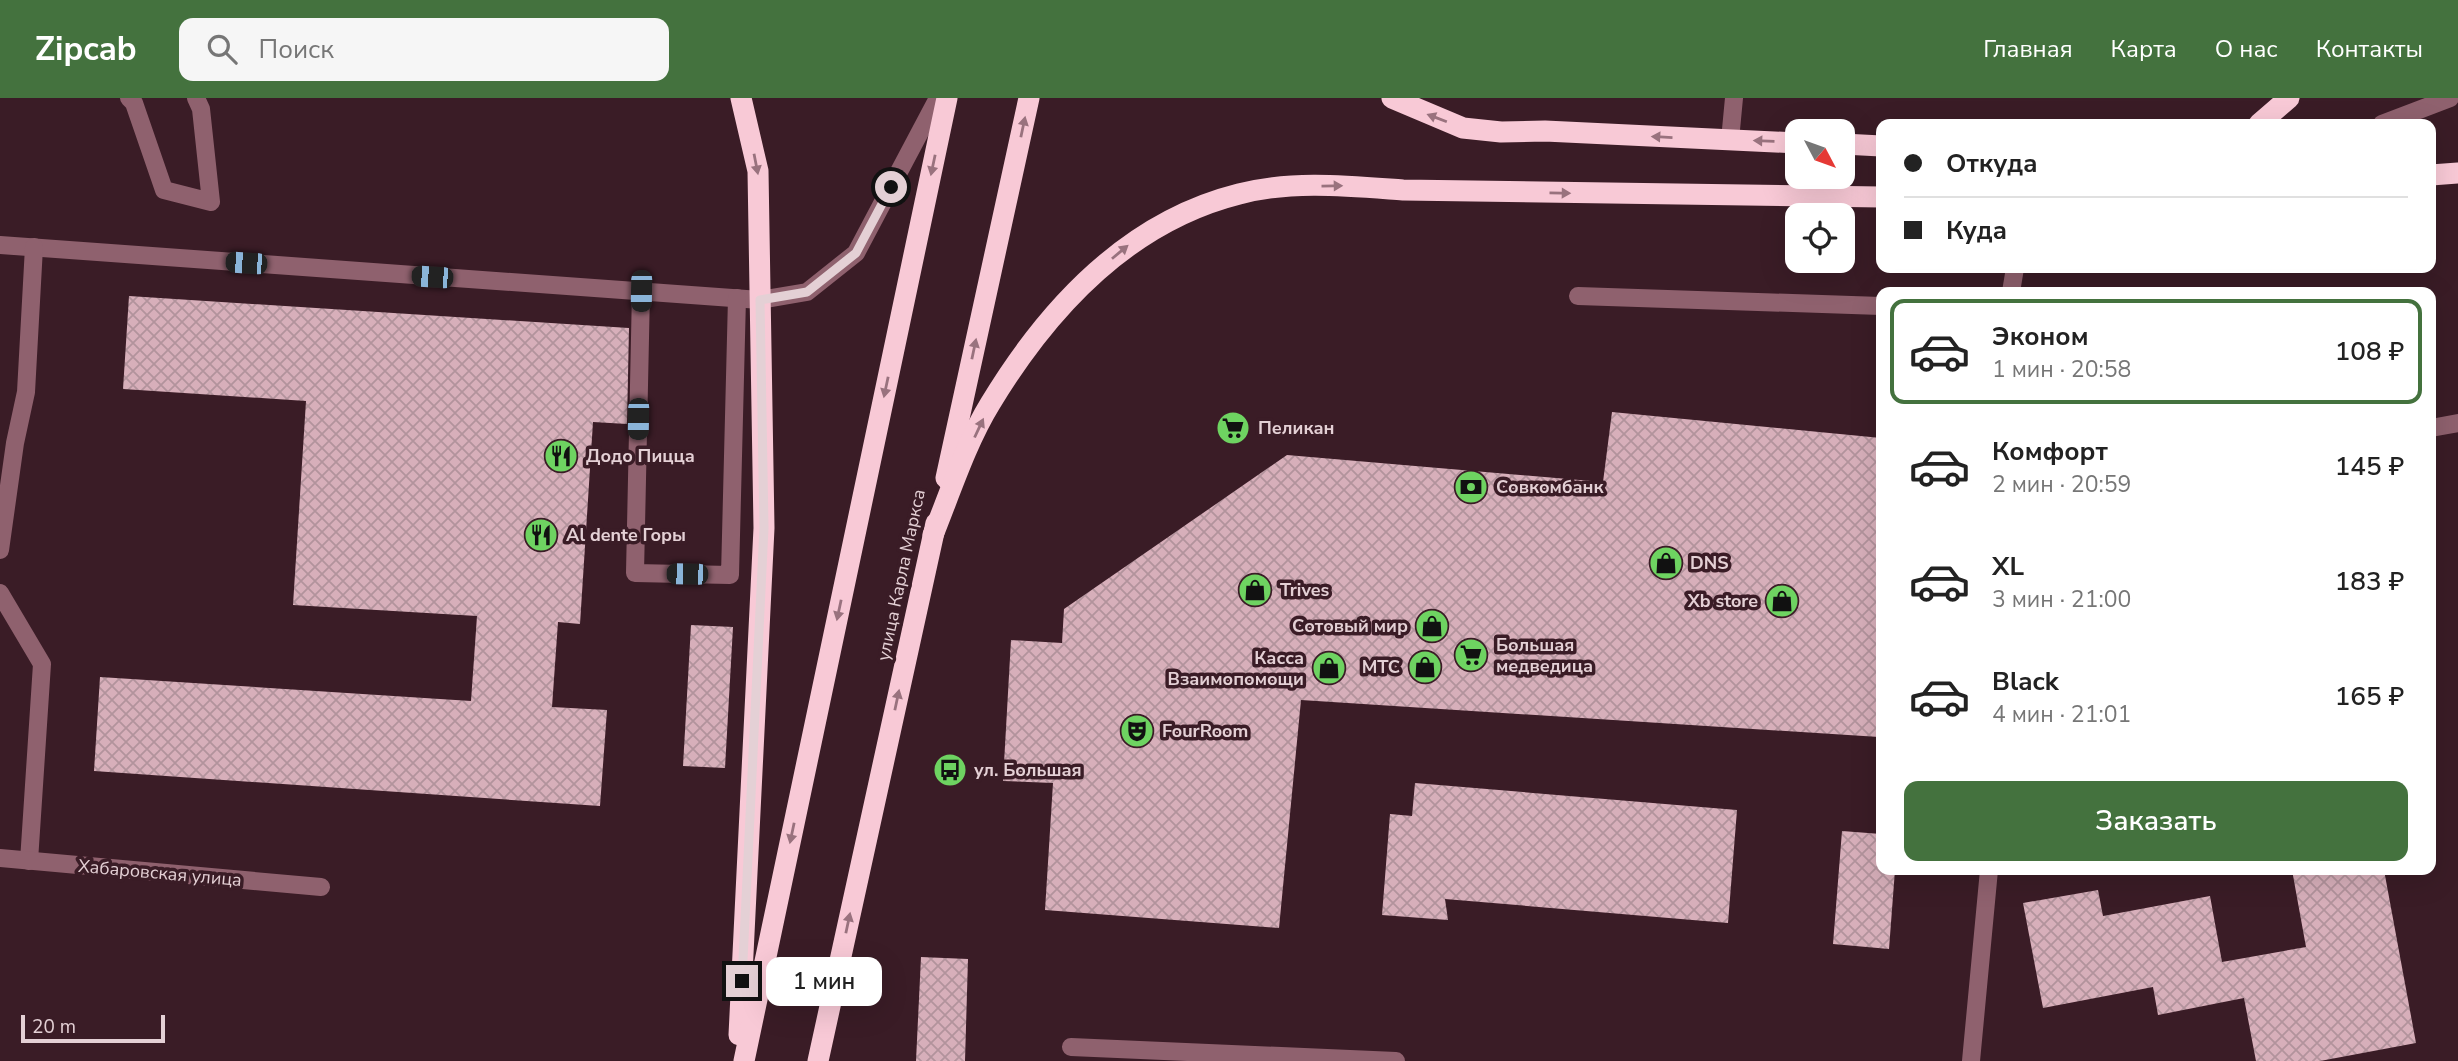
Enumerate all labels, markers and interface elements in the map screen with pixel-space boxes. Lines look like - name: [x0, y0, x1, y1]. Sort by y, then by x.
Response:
- search box: [179, 18, 669, 81]
- text: Zipcab: [35, 27, 137, 72]
- icon: search: [203, 30, 241, 68]
- text: Поиск: [259, 32, 334, 67]
- text: Главная: [1983, 33, 2073, 65]
- text: Карта: [2111, 33, 2177, 65]
- text: О нас: [2215, 33, 2278, 65]
- text: Контакты: [2316, 33, 2423, 65]
- one-way arrow: [1426, 112, 1447, 123]
- one-way arrow: [1017, 116, 1028, 138]
- north arrow: [1785, 119, 1855, 189]
- map controls: [1785, 119, 1855, 273]
- one-way arrow: [1651, 131, 1673, 142]
- one-way arrow: [1752, 136, 1774, 147]
- text: Откуда: [1946, 146, 2038, 181]
- one-way arrow: [751, 153, 762, 175]
- one-way arrow: [927, 154, 938, 176]
- route start: [875, 171, 907, 203]
- one-way arrow: [1322, 180, 1344, 191]
- one-way arrow: [1549, 187, 1571, 198]
- button: locate: [1785, 203, 1855, 273]
- text: Куда: [1946, 213, 2007, 248]
- one-way arrow: [1111, 244, 1129, 260]
- car: [225, 251, 268, 275]
- car: [411, 265, 454, 289]
- car: [631, 270, 652, 312]
- text: Эконом: [1992, 319, 2089, 354]
- icon: car: [1908, 320, 1971, 383]
- text: 108 ₽: [2335, 334, 2404, 369]
- one-way arrow: [969, 338, 980, 360]
- text: 1 мин · 20:58: [1992, 354, 2131, 385]
- one-way arrow: [880, 376, 891, 398]
- car: [628, 398, 649, 440]
- supermarket icon: Пеликан: [1214, 409, 1252, 447]
- place label: Пеликан: [1258, 416, 1335, 440]
- one-way arrow: [973, 417, 984, 438]
- text: Комфорт: [1992, 434, 2108, 469]
- icon: car: [1908, 435, 1971, 498]
- restaurant icon: Додо Пицца: [542, 437, 580, 475]
- place label: Додо Пицца: [586, 444, 695, 468]
- text: 145 ₽: [2335, 449, 2404, 484]
- bank icon: Совкомбанк: [1452, 468, 1490, 506]
- text: 2 мин · 20:59: [1992, 469, 2131, 500]
- place label: Совкомбанк: [1496, 475, 1605, 499]
- street label: улица Карла Маркса: [871, 487, 931, 663]
- restaurant icon: Al dente Горы: [522, 516, 560, 554]
- place label: Al dente Горы: [566, 523, 686, 547]
- shop icon: DNS: [1647, 544, 1685, 582]
- text: XL: [1992, 549, 2024, 584]
- icon: car: [1908, 550, 1971, 613]
- place label: DNS: [1690, 551, 1729, 575]
- car: [666, 563, 709, 585]
- text: 183 ₽: [2335, 564, 2404, 599]
- shop icon: Trives: [1236, 571, 1274, 609]
- place label: Trives: [1280, 578, 1329, 602]
- shop icon: Xb store: [1763, 582, 1801, 620]
- text: 3 мин · 21:00: [1992, 584, 2131, 615]
- place label: Xb store: [1687, 589, 1758, 613]
- one-way arrow: [833, 599, 844, 621]
- shop icon: Сотовый мир: [1413, 607, 1451, 645]
- place label: Сотовый мир: [1292, 614, 1408, 638]
- place label: Большая медведица: [1496, 633, 1593, 678]
- supermarket icon: Большая медведица: [1452, 636, 1490, 674]
- place label: Касса Взаимопомощи: [1168, 646, 1304, 691]
- shop icon: МТС: [1406, 648, 1444, 686]
- shop icon: Касса Взаимопомощи: [1310, 649, 1348, 687]
- place label: МТС: [1362, 655, 1400, 679]
- text: Black: [1992, 664, 2059, 699]
- icon: car: [1908, 665, 1971, 728]
- text: 165 ₽: [2335, 679, 2404, 714]
- one-way arrow: [891, 689, 902, 711]
- text: 4 мин · 21:01: [1992, 699, 2131, 730]
- theatre icon: FourRoom: [1118, 712, 1156, 750]
- place label: FourRoom: [1162, 719, 1248, 743]
- bus stop icon: ул. Большая: [931, 751, 969, 789]
- place label: ул. Большая: [974, 758, 1082, 782]
- button: Заказать: [1904, 781, 2408, 861]
- one-way arrow: [787, 822, 798, 844]
- street label: Хабаровская улица: [77, 854, 243, 892]
- one-way arrow: [843, 912, 854, 934]
- callout: 1 мин: [766, 956, 882, 1006]
- route end: [726, 965, 758, 997]
- text: 1 мин: [793, 966, 855, 997]
- scale bar: [21, 1012, 164, 1044]
- text: 20 m: [32, 1014, 76, 1040]

